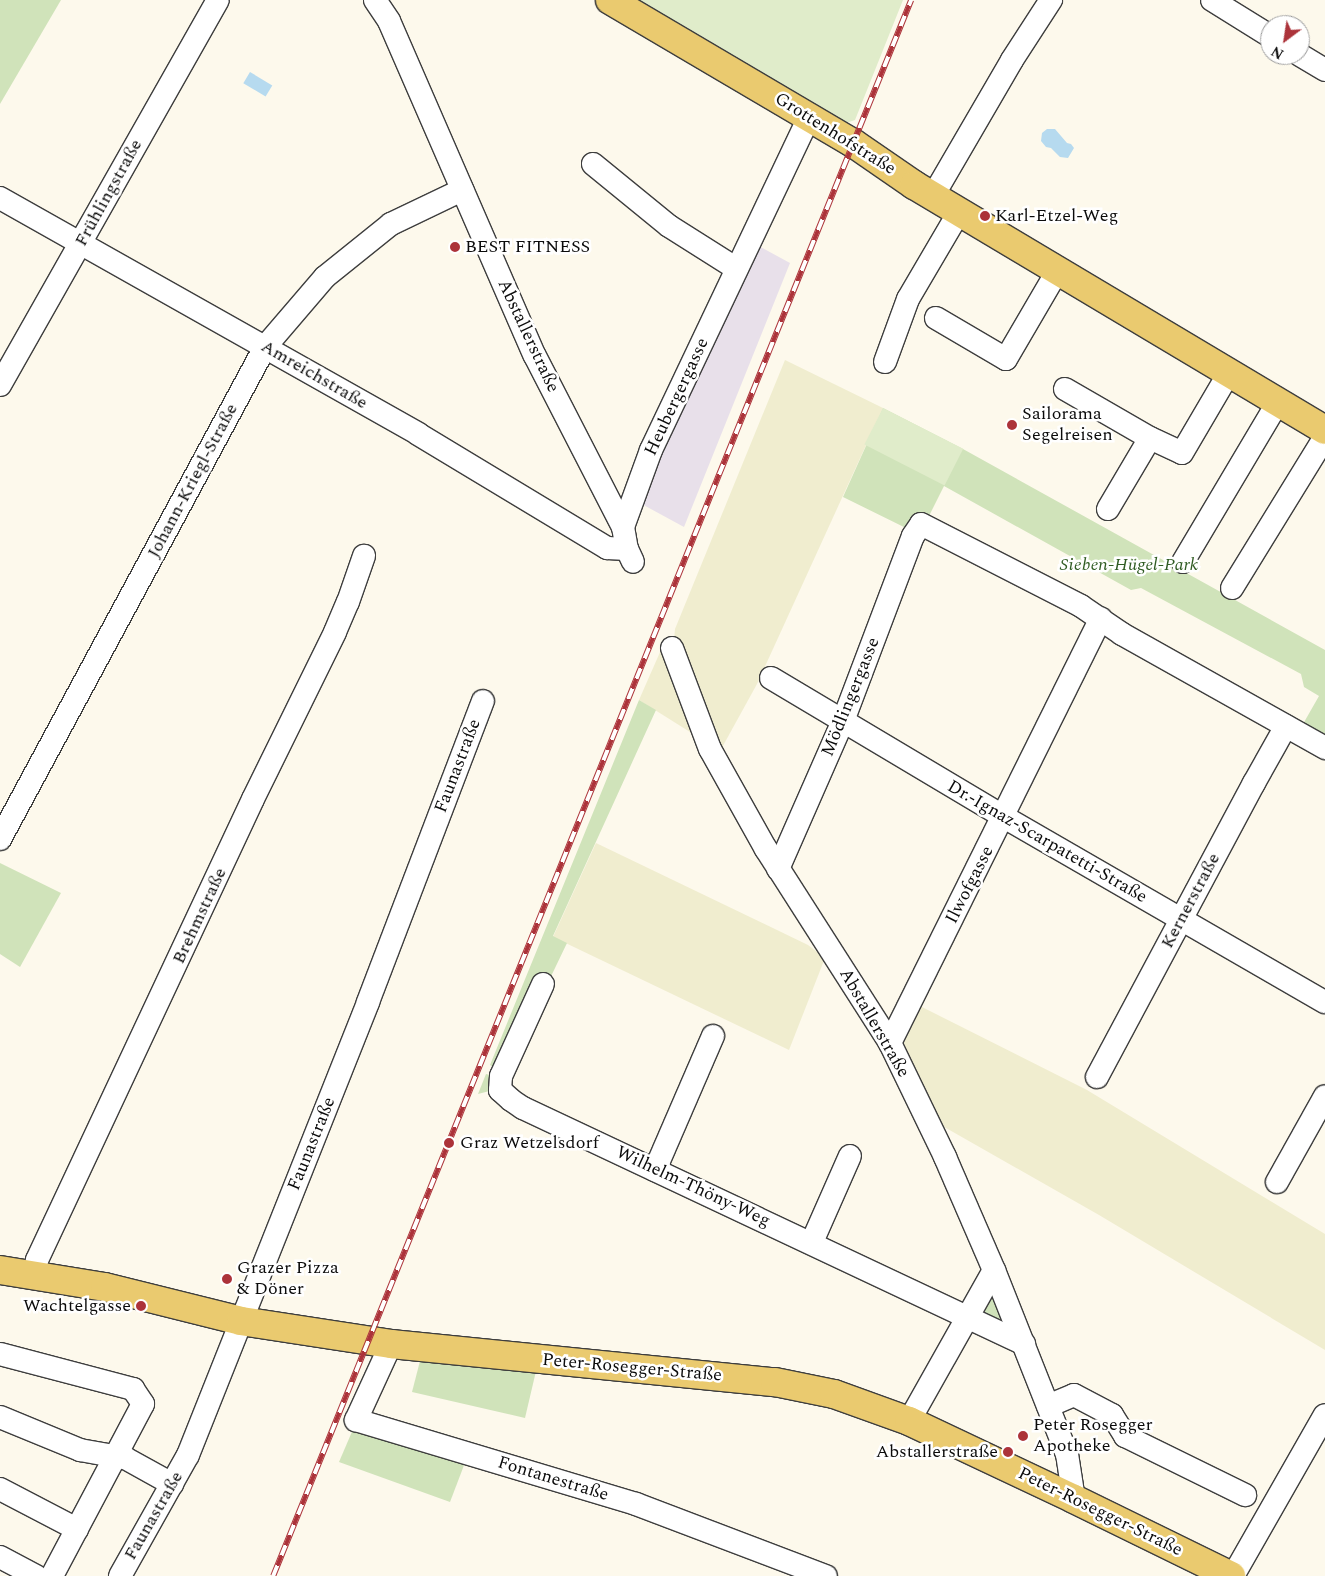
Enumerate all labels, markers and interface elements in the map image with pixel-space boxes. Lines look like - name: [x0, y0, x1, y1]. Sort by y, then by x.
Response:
- north arrow: [1260, 15, 1310, 65]
- text: N: [1267, 40, 1288, 64]
- street label: Grottenhofstraße: [770, 88, 900, 180]
- street label: Frühlingstraße: [71, 136, 147, 250]
- place label: Karl-Etzel-Weg: [995, 205, 1118, 227]
- marker: Karl-Etzel-Weg: [979, 210, 991, 222]
- place label: BEST FITNESS: [465, 236, 590, 258]
- marker: BEST FITNESS: [449, 241, 461, 253]
- street label: Abstallerstraße: [492, 276, 564, 396]
- street label: Heubergergasse: [640, 335, 714, 459]
- street label: Amreichstraße: [257, 336, 371, 414]
- street label: Johann-Kriegl-Straße: [143, 400, 243, 562]
- place label: Sailorama Segelreisen: [1022, 404, 1113, 446]
- marker: Sailorama Segelreisen: [1006, 419, 1018, 431]
- park label: Sieben-Hügel-Park: [1060, 554, 1198, 576]
- street label: Mödlingergasse: [817, 634, 885, 760]
- street label: Faunastraße: [430, 716, 486, 816]
- street label: Dr.-Ignaz-Scarpatetti-Straße: [943, 776, 1151, 908]
- street label: Ilwofgasse: [941, 843, 999, 927]
- street label: Kernerstraße: [1157, 850, 1225, 952]
- street label: Brehmstraße: [168, 865, 232, 967]
- street label: Abstallerstraße: [834, 965, 914, 1081]
- street label: Faunastraße: [284, 1094, 340, 1194]
- place label: Graz Wetzelsdorf: [460, 1132, 599, 1154]
- marker: Graz Wetzelsdorf: [442, 1136, 456, 1150]
- street label: Wilhelm-Thöny-Weg: [612, 1142, 774, 1232]
- place label: Grazer Pizza & Döner: [237, 1258, 339, 1300]
- marker: Grazer Pizza & Döner: [221, 1273, 233, 1285]
- place label: Wachtelgasse: [23, 1295, 131, 1317]
- marker: Wachtelgasse: [135, 1300, 147, 1312]
- street label: Peter-Rosegger-Straße: [541, 1349, 723, 1387]
- place label: Peter Rosegger Apotheke: [1033, 1415, 1153, 1458]
- marker: Peter Rosegger Apotheke: [1017, 1430, 1029, 1442]
- place label: Abstallerstraße: [876, 1441, 998, 1463]
- marker: Abstallerstraße: [1002, 1446, 1014, 1458]
- street label: Fontanestraße: [495, 1452, 611, 1506]
- street label: Peter-Rosegger-Straße: [1014, 1463, 1186, 1561]
- street label: Faunastraße: [120, 1468, 188, 1564]

